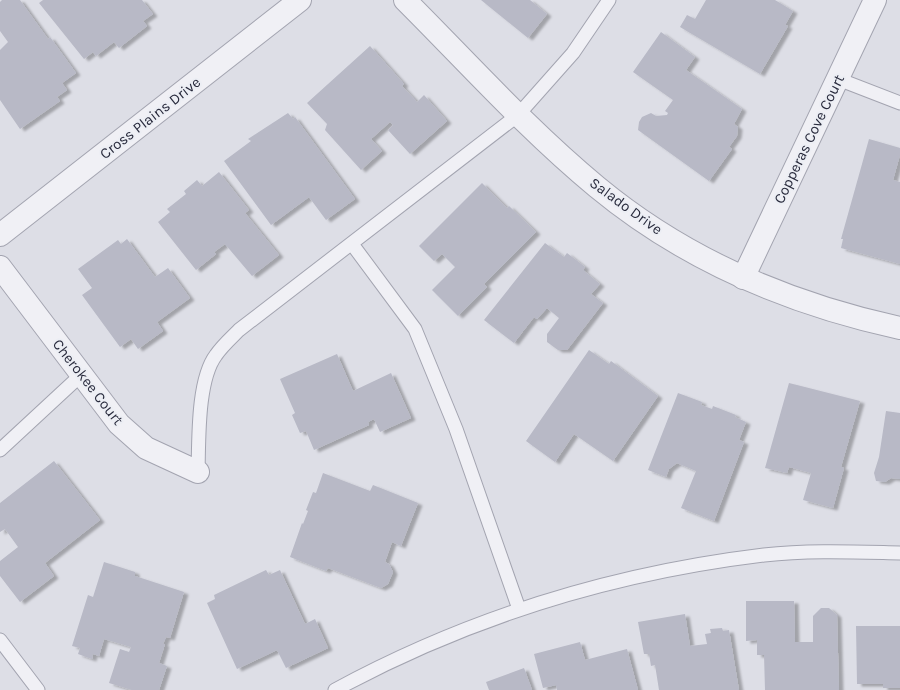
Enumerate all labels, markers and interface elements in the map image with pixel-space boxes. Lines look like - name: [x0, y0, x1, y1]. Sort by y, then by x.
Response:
- street label: Copperas Cove Court: [770, 71, 848, 207]
- street label: Cross Plains Drive: [96, 73, 204, 163]
- street label: Salado Drive: [586, 174, 666, 238]
- street label: Cherokee Court: [49, 335, 127, 429]

